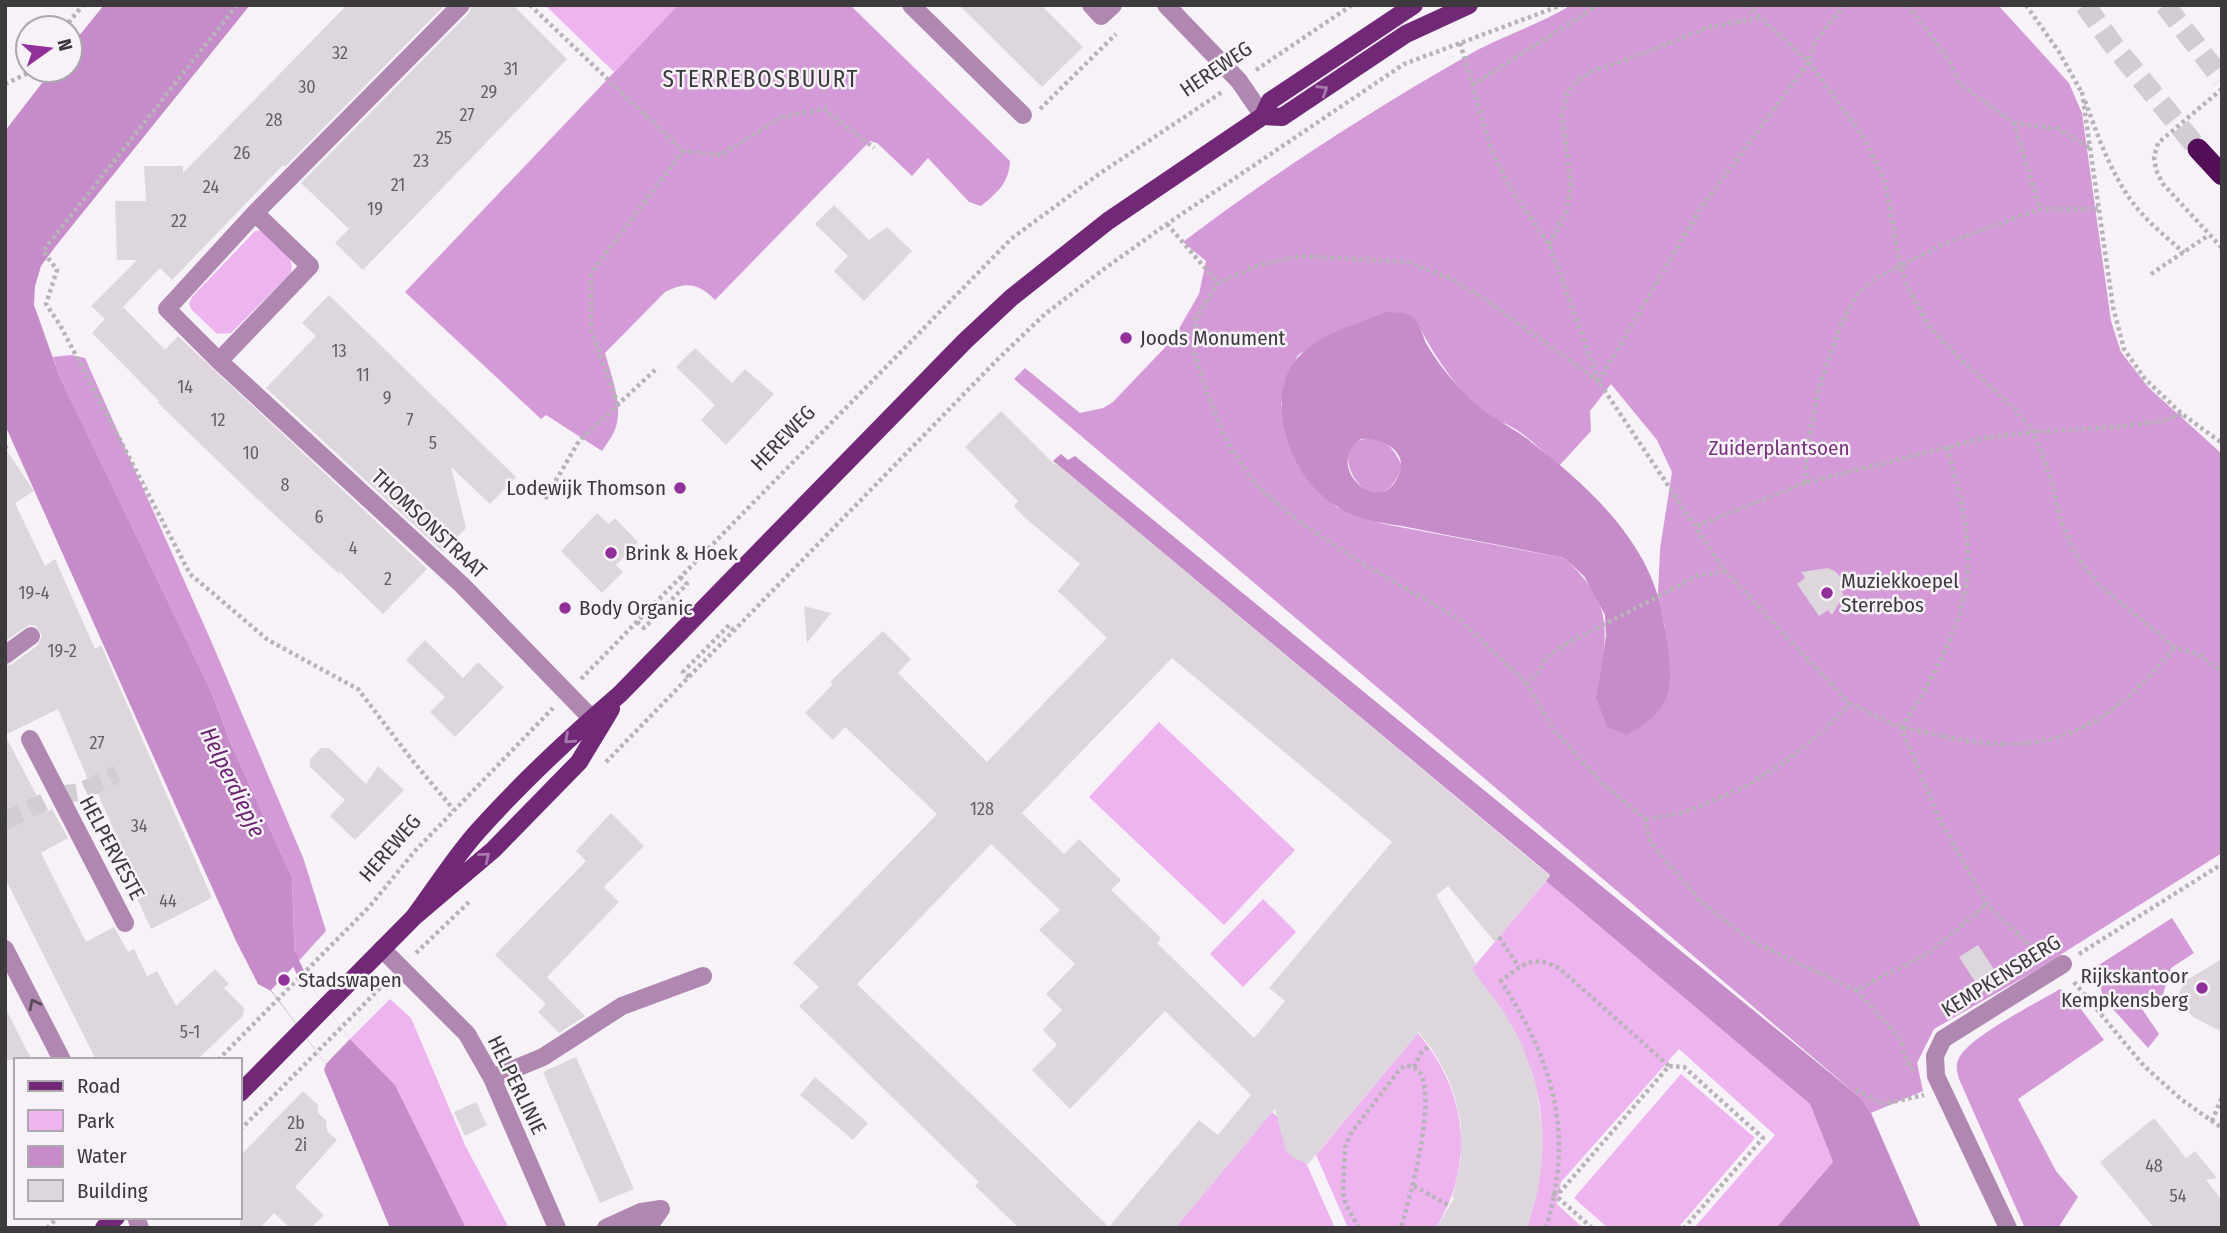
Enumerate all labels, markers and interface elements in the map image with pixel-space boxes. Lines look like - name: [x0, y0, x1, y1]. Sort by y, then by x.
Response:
- north arrow: [14, 14, 84, 84]
- street label: HEREWEG: [1175, 36, 1257, 102]
- text: N: [52, 37, 78, 53]
- house number: 32: [332, 42, 348, 64]
- house number: 31: [504, 58, 518, 80]
- district label: STERREBOSBUURT: [663, 65, 859, 93]
- house number: 30: [298, 76, 316, 98]
- house number: 29: [481, 81, 497, 103]
- one-way arrow: [1315, 85, 1328, 98]
- house number: 27: [459, 104, 475, 126]
- house number: 28: [266, 109, 282, 131]
- house number: 25: [436, 127, 452, 149]
- house number: 26: [234, 142, 251, 164]
- house number: 23: [413, 150, 429, 172]
- house number: 21: [391, 174, 405, 196]
- house number: 24: [203, 176, 219, 198]
- house number: 19: [367, 198, 383, 220]
- house number: 22: [171, 210, 187, 232]
- place label: Joods Monument: [1140, 325, 1286, 351]
- marker: Joods Monument: [1118, 330, 1134, 346]
- house number: 13: [331, 340, 347, 362]
- house number: 11: [356, 364, 370, 386]
- house number: 14: [177, 376, 193, 398]
- house number: 9: [383, 387, 391, 409]
- street label: HEREWEG: [745, 400, 821, 476]
- house number: 12: [211, 409, 226, 431]
- house number: 7: [406, 409, 414, 431]
- house number: 5: [429, 432, 437, 454]
- park label: Zuiderplantsoen: [1708, 435, 1850, 461]
- house number: 10: [243, 442, 259, 464]
- street label: THOMSONSTRAAT: [366, 464, 492, 584]
- house number: 8: [281, 474, 290, 496]
- place label: Lodewijk Thomson: [506, 475, 666, 501]
- marker: Lodewijk Thomson: [672, 480, 688, 496]
- house number: 6: [315, 506, 324, 528]
- house number: 4: [349, 537, 358, 559]
- place label: Brink & Hoek: [625, 540, 738, 566]
- marker: Brink & Hoek: [603, 545, 619, 561]
- house number: 2: [384, 568, 392, 590]
- place label: Muziekkoepel Sterrebos: [1841, 568, 1959, 618]
- house number: 19-4: [19, 582, 50, 604]
- marker: Muziekkoepel Sterrebos: [1819, 585, 1835, 601]
- place label: Body Organic: [579, 595, 692, 621]
- marker: Body Organic: [557, 600, 573, 616]
- house number: 19-2: [47, 640, 77, 662]
- water label: Helperdiepje: [194, 722, 272, 842]
- one-way arrow: [564, 731, 577, 743]
- house number: 27: [89, 732, 105, 754]
- street label: HELPERVESTE: [74, 792, 150, 904]
- house number: 128: [970, 798, 994, 820]
- street label: HEREWEG: [354, 809, 426, 887]
- house number: 34: [131, 815, 148, 837]
- one-way arrow: [476, 853, 489, 865]
- house number: 44: [159, 890, 177, 912]
- street label: KEMPKENSBERG: [1937, 929, 2065, 1023]
- place label: Rijkskantoor Kempkensberg: [2061, 963, 2189, 1013]
- place label: Stadswapen: [298, 967, 402, 993]
- marker: Stadswapen: [276, 972, 292, 988]
- marker: Rijkskantoor Kempkensberg: [2194, 980, 2210, 996]
- one-way arrow: [28, 999, 42, 1011]
- house number: 5-1: [180, 1021, 200, 1043]
- street label: HELPERLINIE: [482, 1031, 552, 1139]
- legend: [14, 1058, 242, 1219]
- text: Road: [77, 1073, 121, 1099]
- text: Park: [77, 1108, 115, 1134]
- house number: 2b: [287, 1112, 305, 1134]
- house number: 2i: [295, 1134, 307, 1156]
- text: Water: [77, 1143, 127, 1169]
- house number: 48: [2145, 1155, 2163, 1177]
- text: Building: [77, 1178, 148, 1204]
- house number: 54: [2170, 1185, 2187, 1207]

